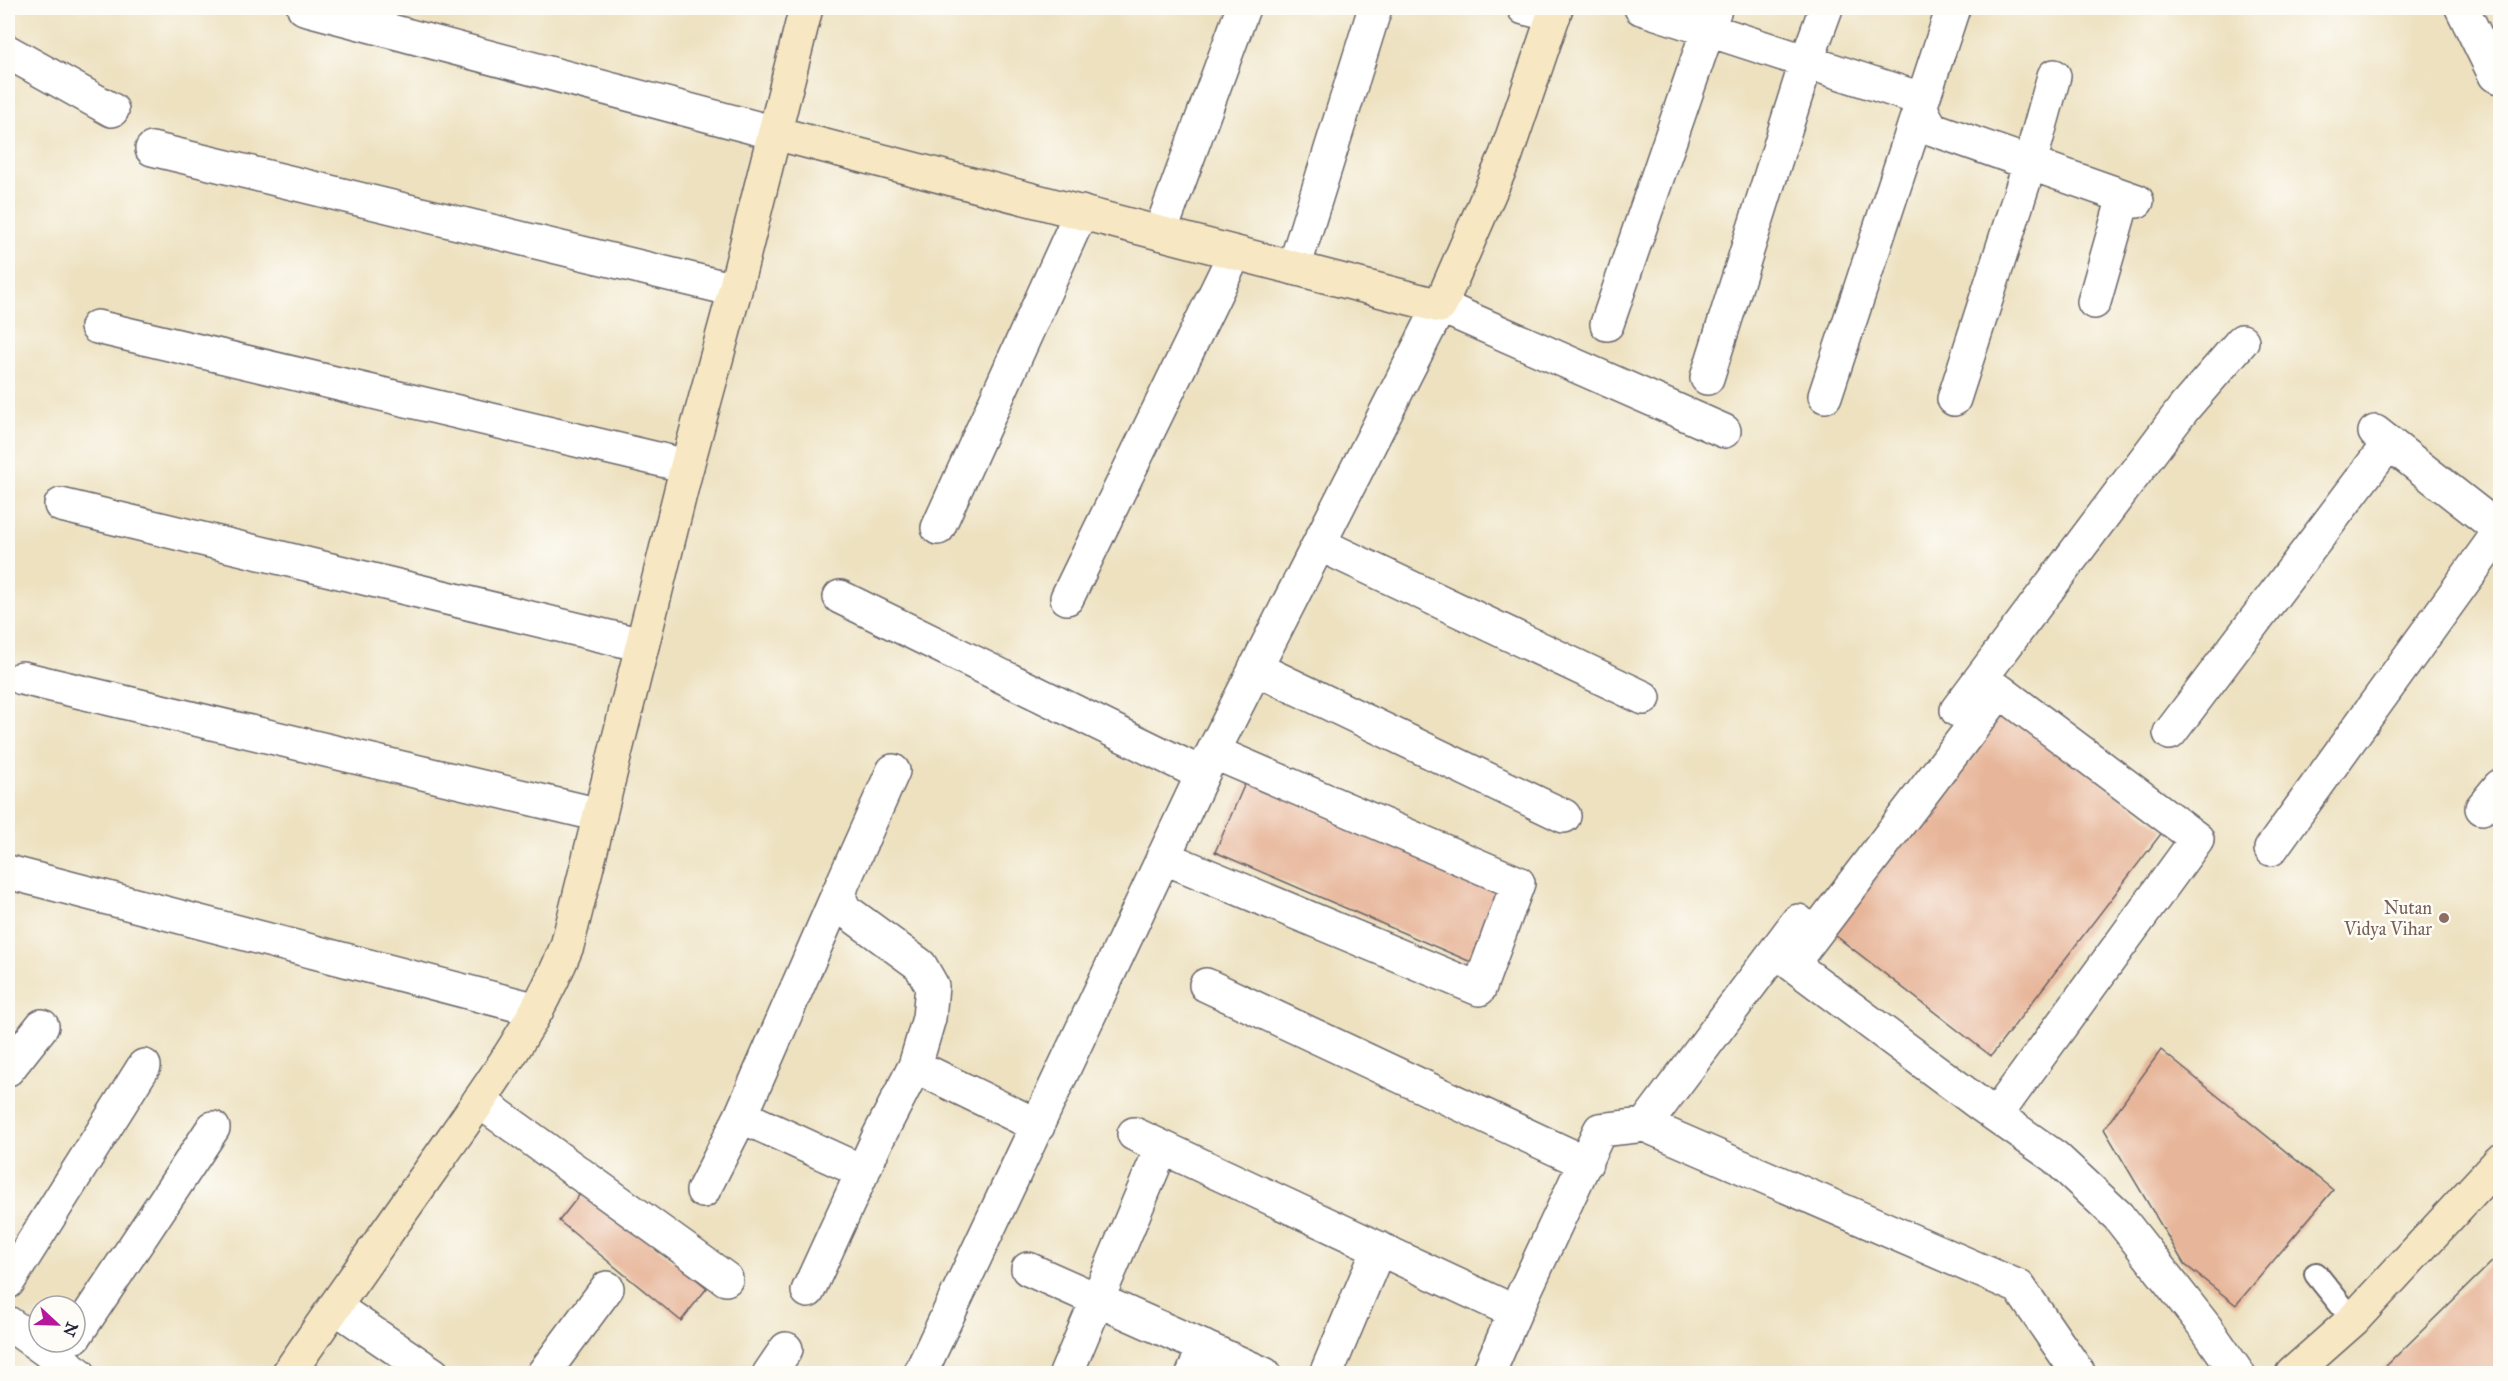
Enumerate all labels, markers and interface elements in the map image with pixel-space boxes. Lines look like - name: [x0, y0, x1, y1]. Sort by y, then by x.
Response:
- place label: Nutan Vidya Vihar: [2343, 897, 2432, 940]
- marker: Nutan Vidya Vihar: [2437, 911, 2451, 925]
- north arrow: [27, 1294, 87, 1354]
- text: N: [59, 1320, 82, 1340]

